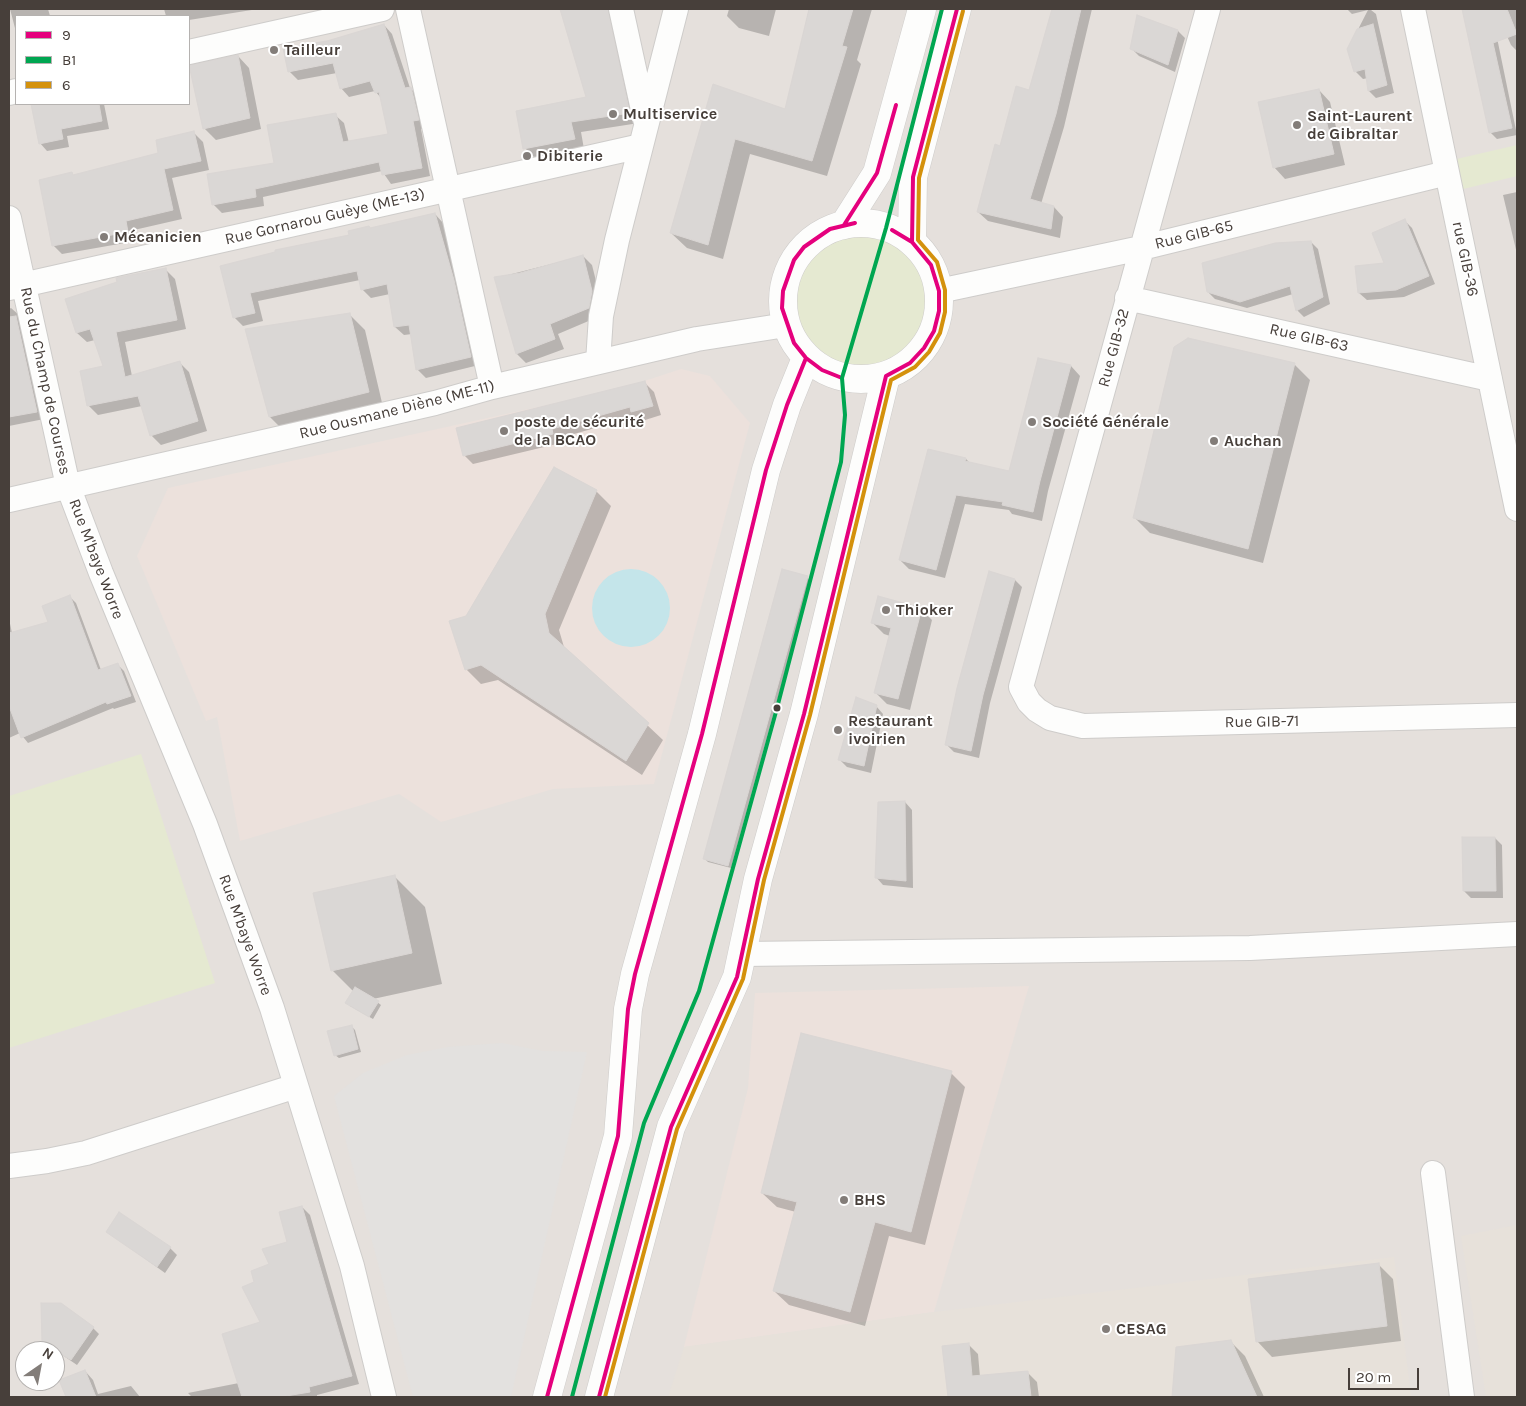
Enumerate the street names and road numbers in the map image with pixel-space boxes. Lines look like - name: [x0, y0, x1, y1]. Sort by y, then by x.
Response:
- street label: Rue Gornarou Guèye (ME-13): [223, 185, 427, 249]
- street label: Rue GIB-65: [1153, 216, 1235, 254]
- street label: rue GIB-36: [1448, 220, 1482, 298]
- street label: Rue du Champ de Courses: [16, 285, 74, 477]
- street label: Rue GIB-32: [1094, 307, 1134, 389]
- street label: Rue GIB-63: [1268, 320, 1350, 356]
- street label: Rue Ousmane Diène (ME-11): [297, 376, 497, 444]
- street label: Rue M'baye Worre: [64, 496, 128, 622]
- street label: Rue GIB-71: [1225, 712, 1299, 732]
- street label: Rue M'baye Worre: [214, 872, 276, 998]

